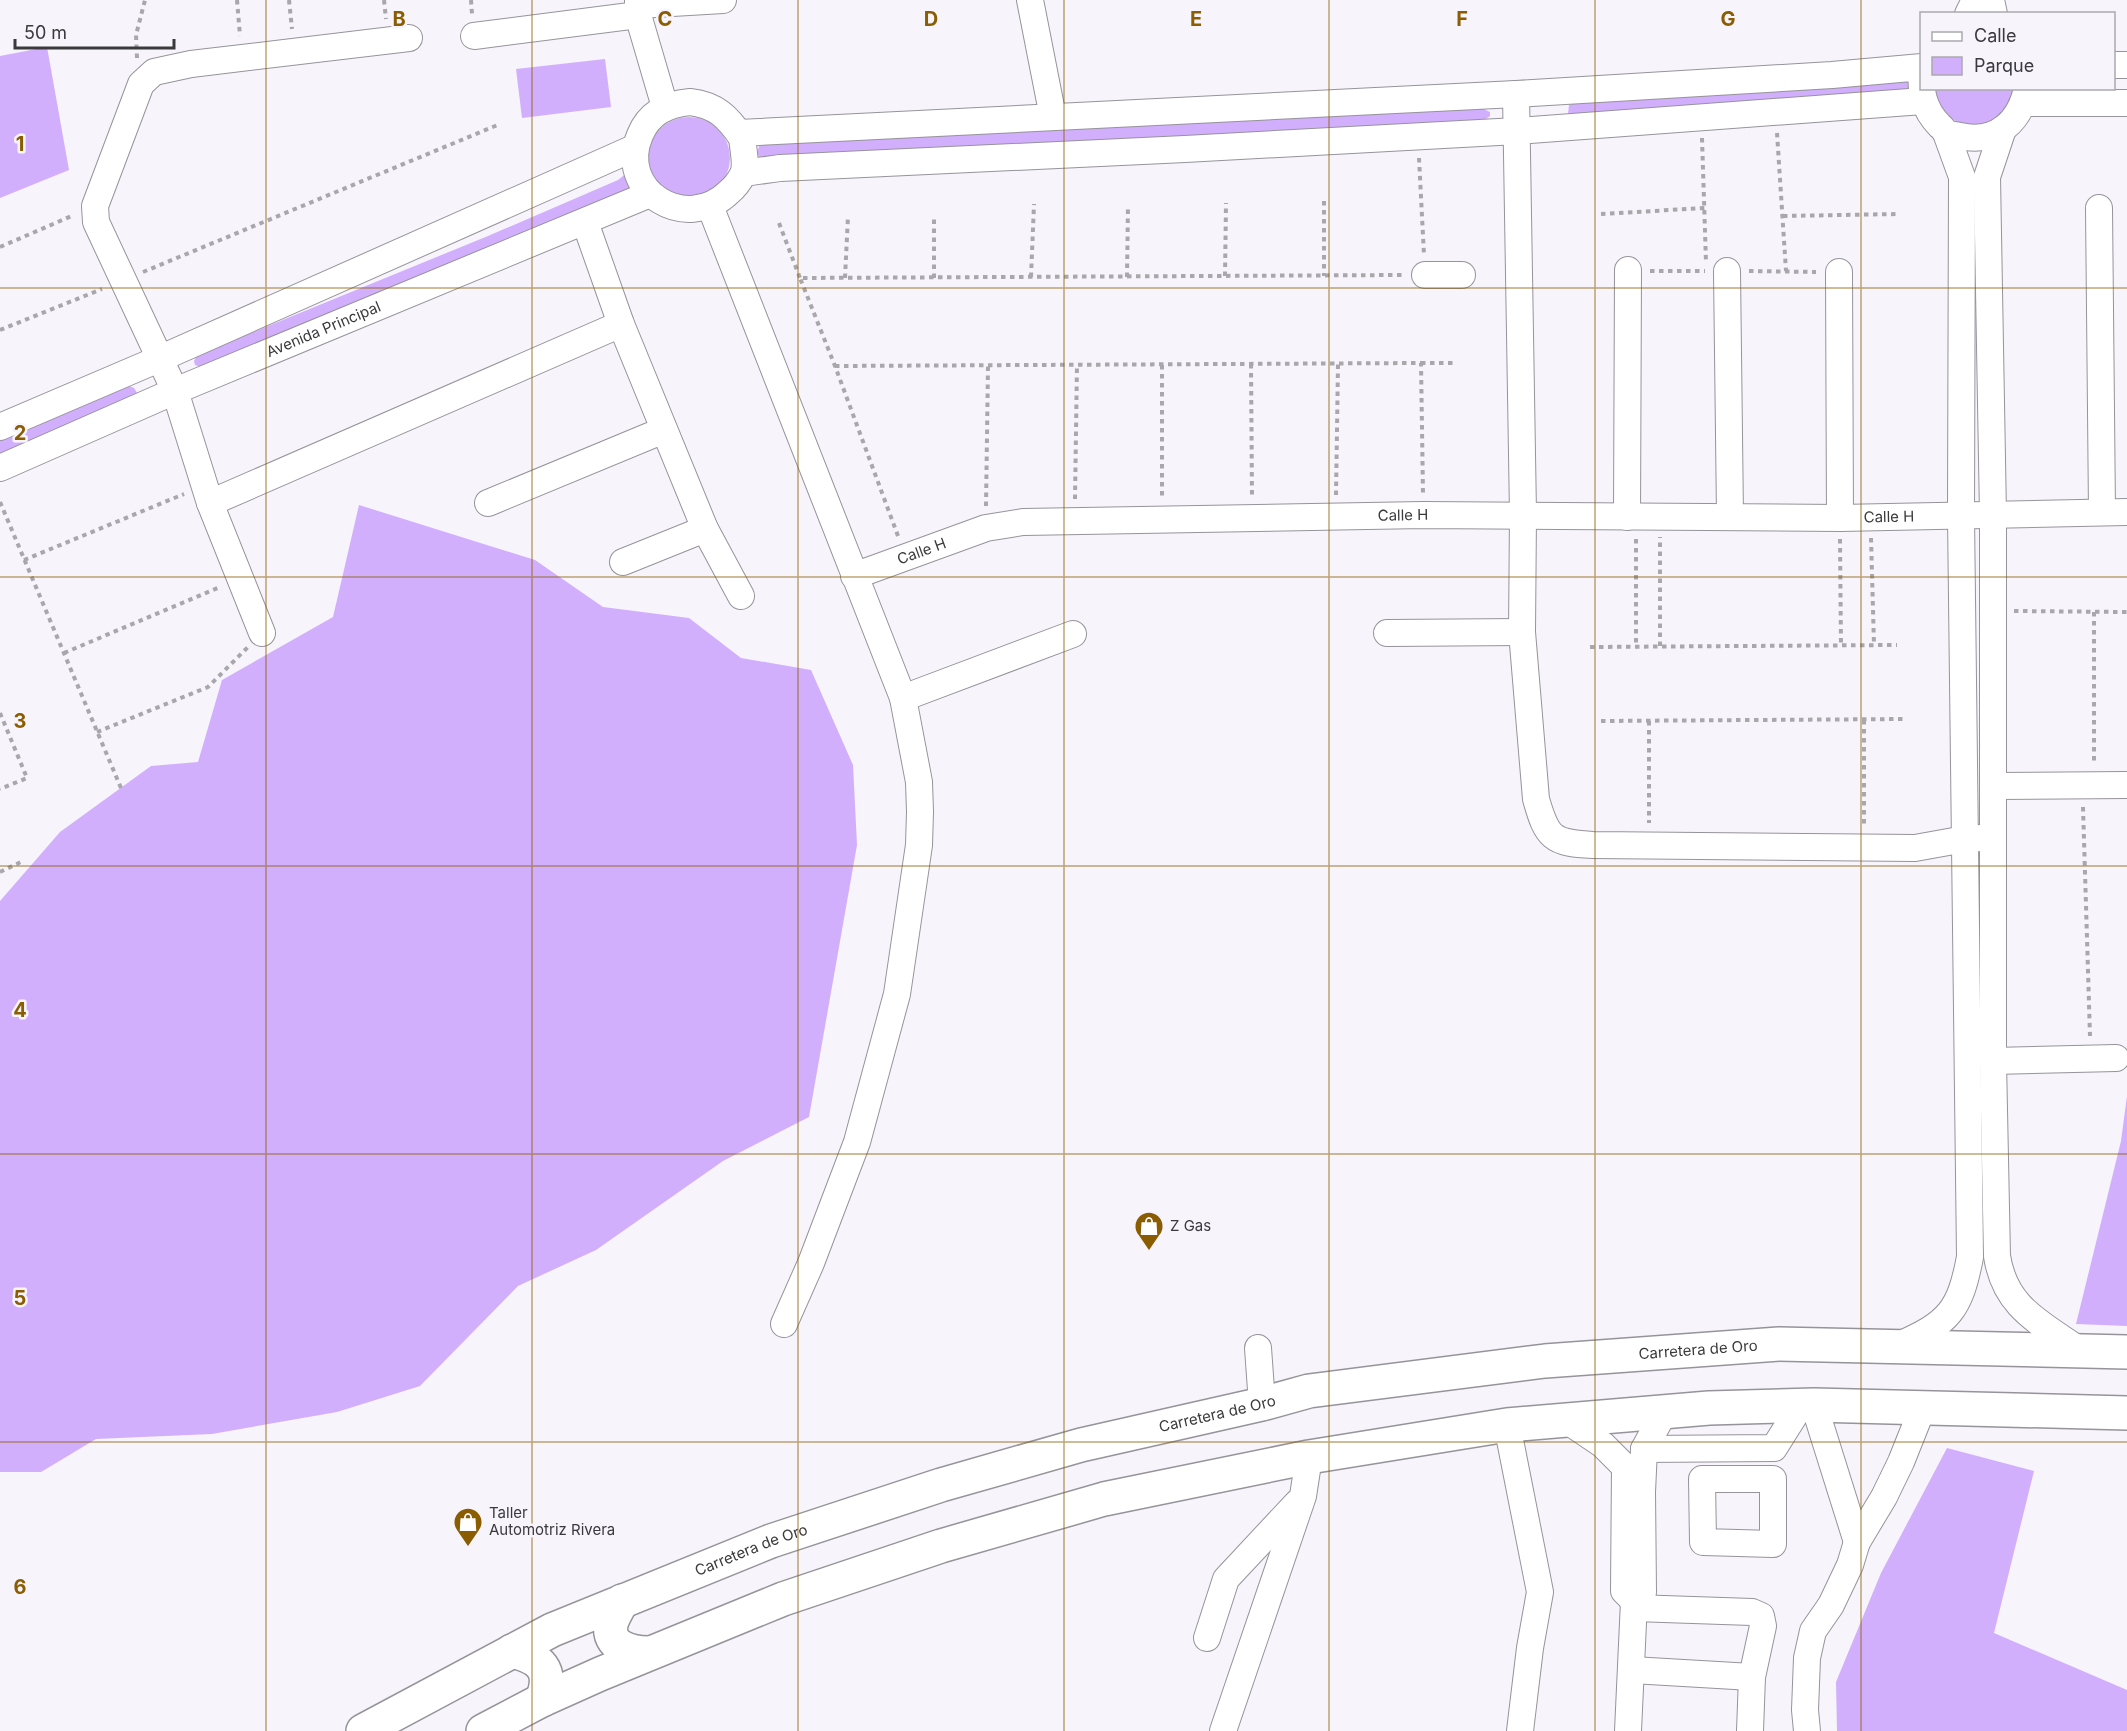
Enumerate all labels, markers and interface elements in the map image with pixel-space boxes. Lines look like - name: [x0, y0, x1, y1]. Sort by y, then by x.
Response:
- text: B: [392, 7, 406, 31]
- text: C: [658, 7, 672, 31]
- text: D: [924, 7, 938, 31]
- text: E: [1190, 7, 1202, 31]
- text: F: [1456, 7, 1468, 31]
- text: G: [1720, 7, 1736, 31]
- scale bar: [15, 12, 174, 50]
- legend: [1920, 12, 2115, 90]
- text: 50 m: [24, 22, 67, 43]
- text: Calle: [1974, 25, 2016, 46]
- text: Parque: [1974, 55, 2034, 76]
- text: 1: [16, 132, 24, 156]
- street label: Avenida Principal: [263, 297, 383, 361]
- text: 2: [14, 421, 26, 445]
- street label: Calle H: [1377, 505, 1429, 525]
- street label: Calle H: [1863, 506, 1915, 527]
- street label: Calle H: [894, 533, 949, 569]
- text: 3: [14, 709, 26, 733]
- text: 4: [13, 998, 27, 1022]
- shop icon: Z Gas: [1133, 1210, 1165, 1252]
- place label: Z Gas: [1170, 1216, 1211, 1235]
- text: 5: [14, 1286, 26, 1310]
- street label: Carretera de Oro: [1638, 1336, 1758, 1363]
- street label: Carretera de Oro: [1157, 1391, 1278, 1436]
- place label: Taller Automotriz Rivera: [489, 1503, 615, 1539]
- shop icon: Taller Automotriz Rivera: [452, 1506, 484, 1548]
- street label: Carretera de Oro: [692, 1520, 810, 1580]
- text: 6: [14, 1575, 27, 1599]

